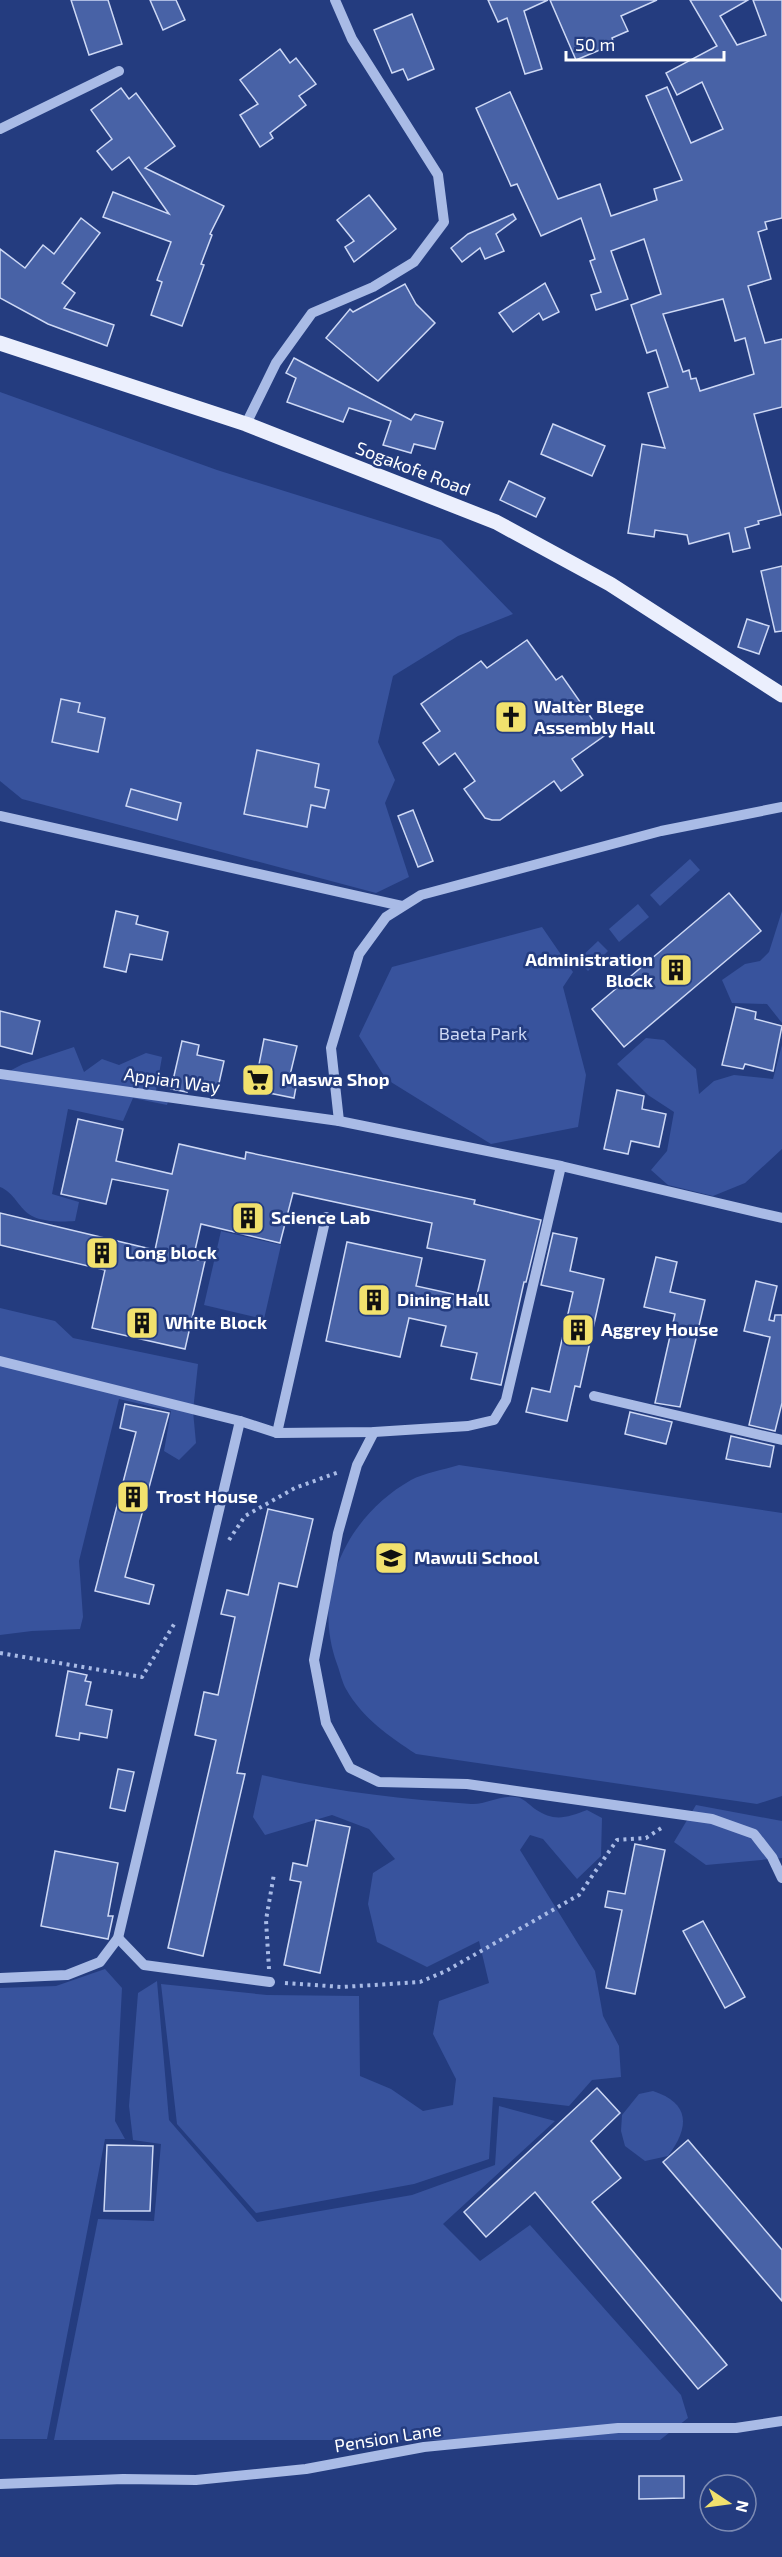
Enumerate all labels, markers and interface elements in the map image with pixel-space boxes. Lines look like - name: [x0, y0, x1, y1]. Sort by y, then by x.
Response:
- scale bar: [566, 24, 724, 62]
- text: 50 m: [575, 33, 615, 55]
- street label: Sogakofe Road: [353, 436, 474, 500]
- place label: Walter Blege Assembly Hall: [534, 695, 655, 738]
- church icon: Walter Blege Assembly Hall: [493, 699, 529, 735]
- place label: Administration Block: [525, 948, 653, 991]
- building icon: Administration Block: [658, 952, 694, 988]
- park label: Baeta Park: [439, 1022, 527, 1044]
- street label: Appian Way: [123, 1062, 222, 1098]
- supermarket icon: Maswa Shop: [240, 1062, 276, 1098]
- place label: Maswa Shop: [281, 1068, 390, 1090]
- building icon: Science Lab: [230, 1200, 266, 1236]
- place label: Science Lab: [271, 1206, 370, 1228]
- building icon: Long block: [84, 1235, 120, 1271]
- place label: Long block: [125, 1241, 217, 1263]
- building icon: Dining Hall: [356, 1282, 392, 1318]
- place label: Dining Hall: [397, 1288, 490, 1310]
- building icon: White Block: [124, 1305, 160, 1341]
- place label: White Block: [165, 1311, 267, 1333]
- building icon: Aggrey House: [560, 1312, 596, 1348]
- place label: Aggrey House: [601, 1318, 718, 1340]
- building icon: Trost House: [115, 1479, 151, 1515]
- place label: Trost House: [156, 1485, 258, 1507]
- school or university icon: Mawuli School: [373, 1540, 409, 1576]
- place label: Mawuli School: [414, 1546, 539, 1568]
- street label: Pension Lane: [333, 2418, 443, 2456]
- north arrow: [698, 2473, 758, 2533]
- text: N: [733, 2499, 754, 2514]

